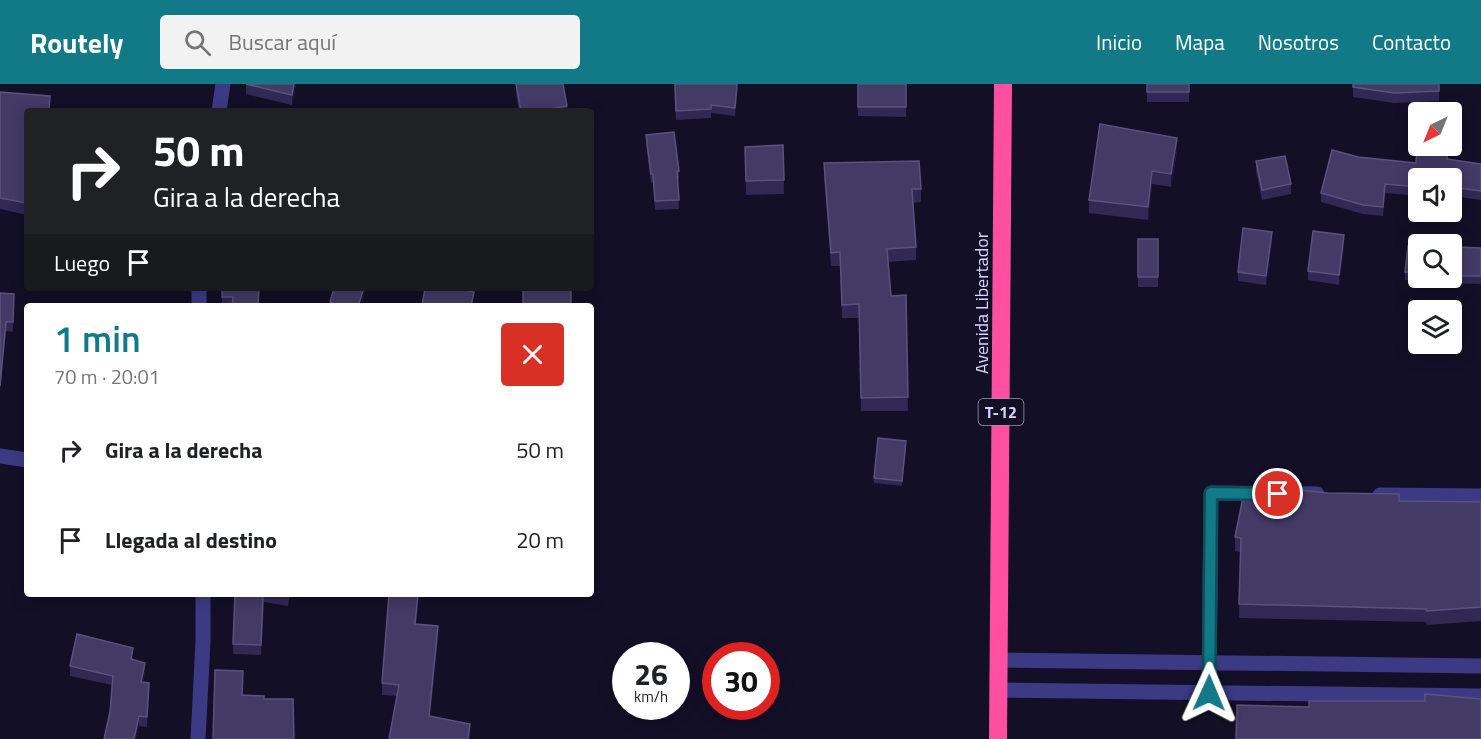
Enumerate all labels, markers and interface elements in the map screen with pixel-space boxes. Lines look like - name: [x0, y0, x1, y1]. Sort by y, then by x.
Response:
- search box: [160, 15, 580, 69]
- text: Routely: [30, 21, 124, 64]
- text: Buscar aquí: [229, 25, 336, 59]
- icon: search: [181, 26, 214, 59]
- text: Inicio: [1096, 26, 1142, 58]
- text: Mapa: [1175, 26, 1225, 58]
- text: Nosotros: [1258, 26, 1339, 58]
- text: Contacto: [1372, 26, 1451, 58]
- north arrow: [1408, 102, 1462, 156]
- map controls: [1408, 102, 1462, 354]
- text: 50 m: [153, 118, 245, 182]
- icon: right: [54, 132, 132, 210]
- button: sound: [1408, 168, 1462, 222]
- text: Gira a la derecha: [153, 176, 340, 217]
- street label: Avenida Libertador: [968, 232, 995, 374]
- button: search: [1408, 234, 1462, 288]
- text: Luego: [54, 246, 110, 280]
- icon: arrive: [122, 246, 155, 279]
- button: layers: [1408, 300, 1462, 354]
- text: 1 min: [54, 311, 141, 366]
- button: close: [501, 323, 564, 386]
- text: 70 m · 20:01: [54, 361, 160, 392]
- road number: T-12: [978, 399, 1024, 425]
- text: Gira a la derecha: [105, 433, 262, 467]
- text: 50 m: [516, 433, 564, 467]
- icon: right: [54, 434, 87, 467]
- pin: [1252, 468, 1303, 519]
- icon: arrive: [1261, 477, 1294, 510]
- text: Llegada al destino: [105, 523, 277, 557]
- text: 20 m: [516, 523, 564, 557]
- icon: arrive: [54, 524, 87, 557]
- speed limit sign: 30: [702, 642, 780, 720]
- text: 26: [634, 651, 668, 697]
- position arrow: [1177, 661, 1241, 725]
- text: km/h: [634, 685, 668, 708]

